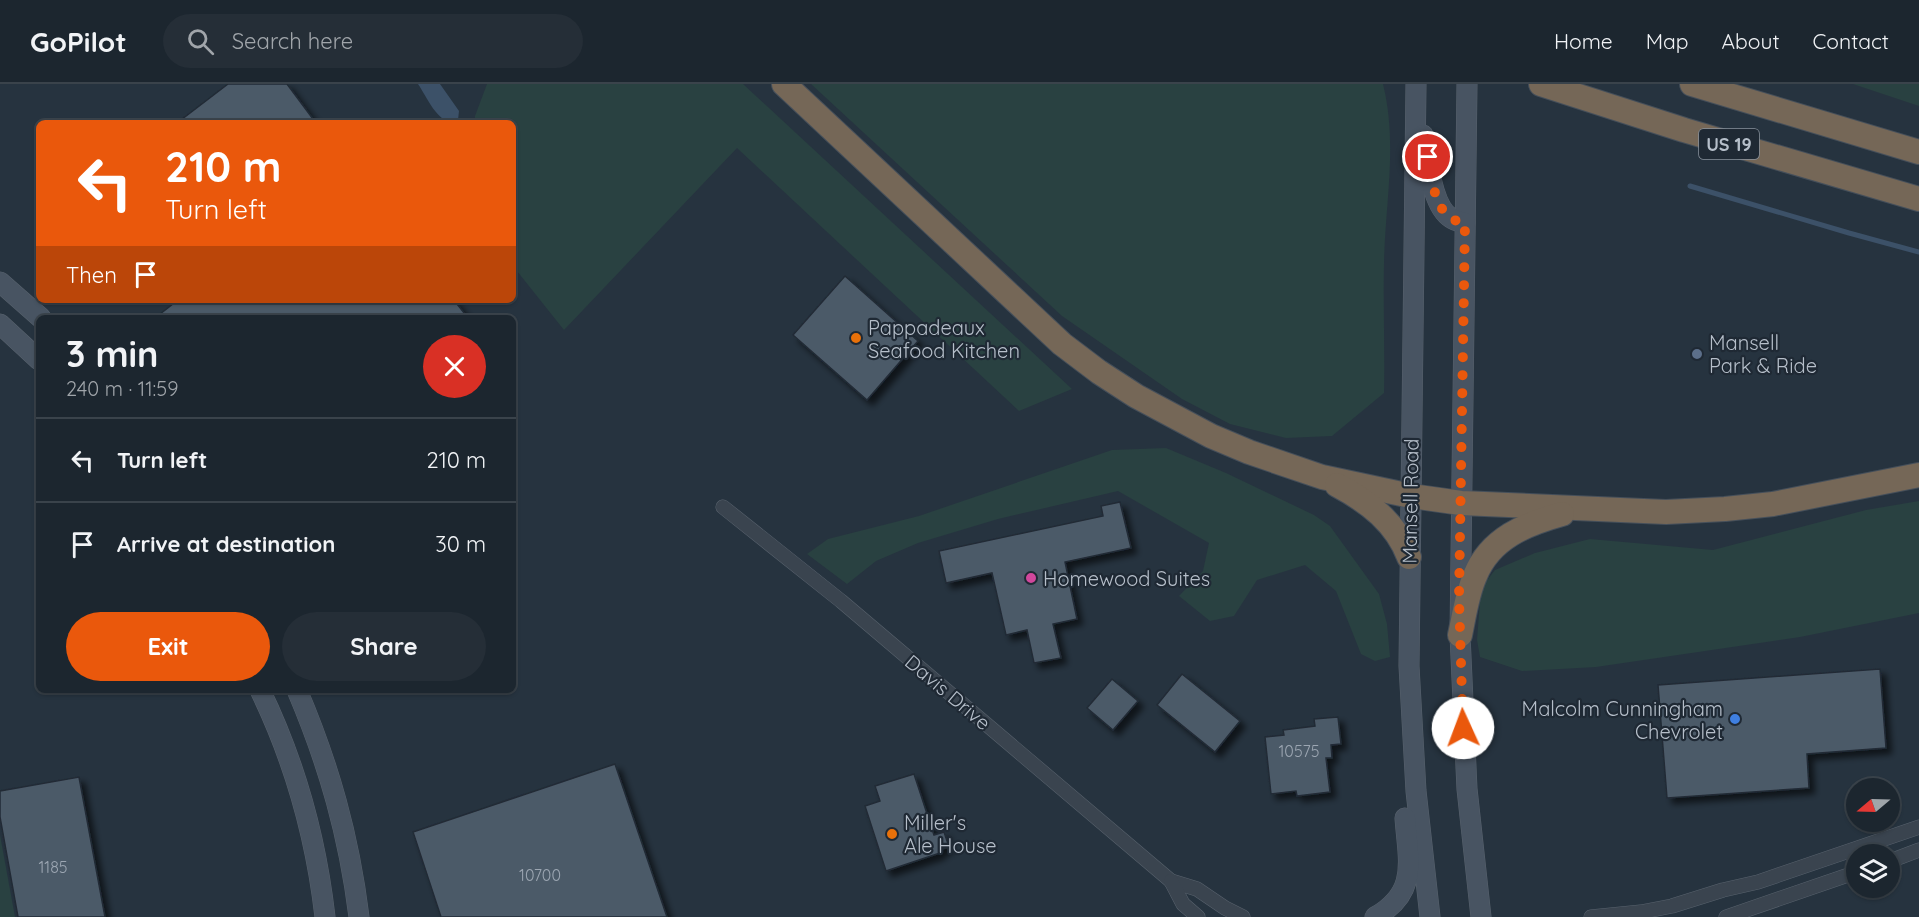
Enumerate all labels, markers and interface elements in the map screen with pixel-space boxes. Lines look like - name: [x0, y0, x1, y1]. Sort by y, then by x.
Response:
- search box: [163, 14, 583, 68]
- text: GoPilot: [30, 24, 127, 59]
- icon: search: [184, 25, 217, 58]
- text: Search here: [232, 27, 353, 55]
- text: Home: [1554, 28, 1613, 54]
- text: Map: [1646, 28, 1689, 54]
- text: About: [1722, 28, 1780, 54]
- text: Contact: [1813, 28, 1889, 54]
- road number: US 19: [1699, 129, 1759, 159]
- pin: [1402, 131, 1453, 182]
- text: 210 m: [165, 140, 282, 193]
- icon: arrive: [1411, 140, 1444, 173]
- icon: left: [66, 144, 144, 222]
- text: Turn left: [165, 192, 267, 226]
- icon: arrive: [129, 258, 162, 291]
- text: Then: [66, 261, 117, 289]
- place label: Pappadeaux Seafood Kitchen: [868, 315, 1020, 363]
- place label: Mansell Park & Ride: [1709, 330, 1817, 378]
- text: 3 min: [66, 331, 159, 376]
- marker: Pappadeaux Seafood Kitchen: [849, 331, 863, 345]
- button: close: [423, 335, 486, 398]
- marker: Mansell Park & Ride: [1690, 347, 1704, 361]
- text: 240 m · 11:59: [66, 376, 178, 401]
- street label: Mansell Road: [1396, 438, 1424, 564]
- icon: left: [66, 444, 99, 477]
- text: Turn left: [117, 446, 207, 474]
- text: 210 m: [427, 446, 486, 474]
- icon: arrive: [66, 528, 99, 561]
- text: Arrive at destination: [117, 530, 335, 558]
- text: 30 m: [435, 530, 486, 558]
- place label: Homewood Suites: [1043, 566, 1210, 591]
- marker: Homewood Suites: [1024, 571, 1038, 585]
- button: Exit: [66, 612, 270, 681]
- button: Share: [282, 612, 486, 681]
- street label: Davis Drive: [900, 649, 996, 735]
- position arrow: [1431, 696, 1495, 760]
- place label: Malcolm Cunningham Chevrolet: [1522, 696, 1723, 744]
- marker: Malcolm Cunningham Chevrolet: [1728, 712, 1742, 726]
- house number: 10575: [1278, 741, 1320, 761]
- north arrow: [1846, 778, 1900, 832]
- map controls: [1846, 778, 1900, 898]
- place label: Miller's Ale House: [904, 810, 997, 858]
- marker: Miller's Ale House: [885, 827, 899, 841]
- button: layers: [1846, 844, 1900, 898]
- house number: 1185: [38, 857, 68, 877]
- house number: 10700: [519, 865, 561, 885]

